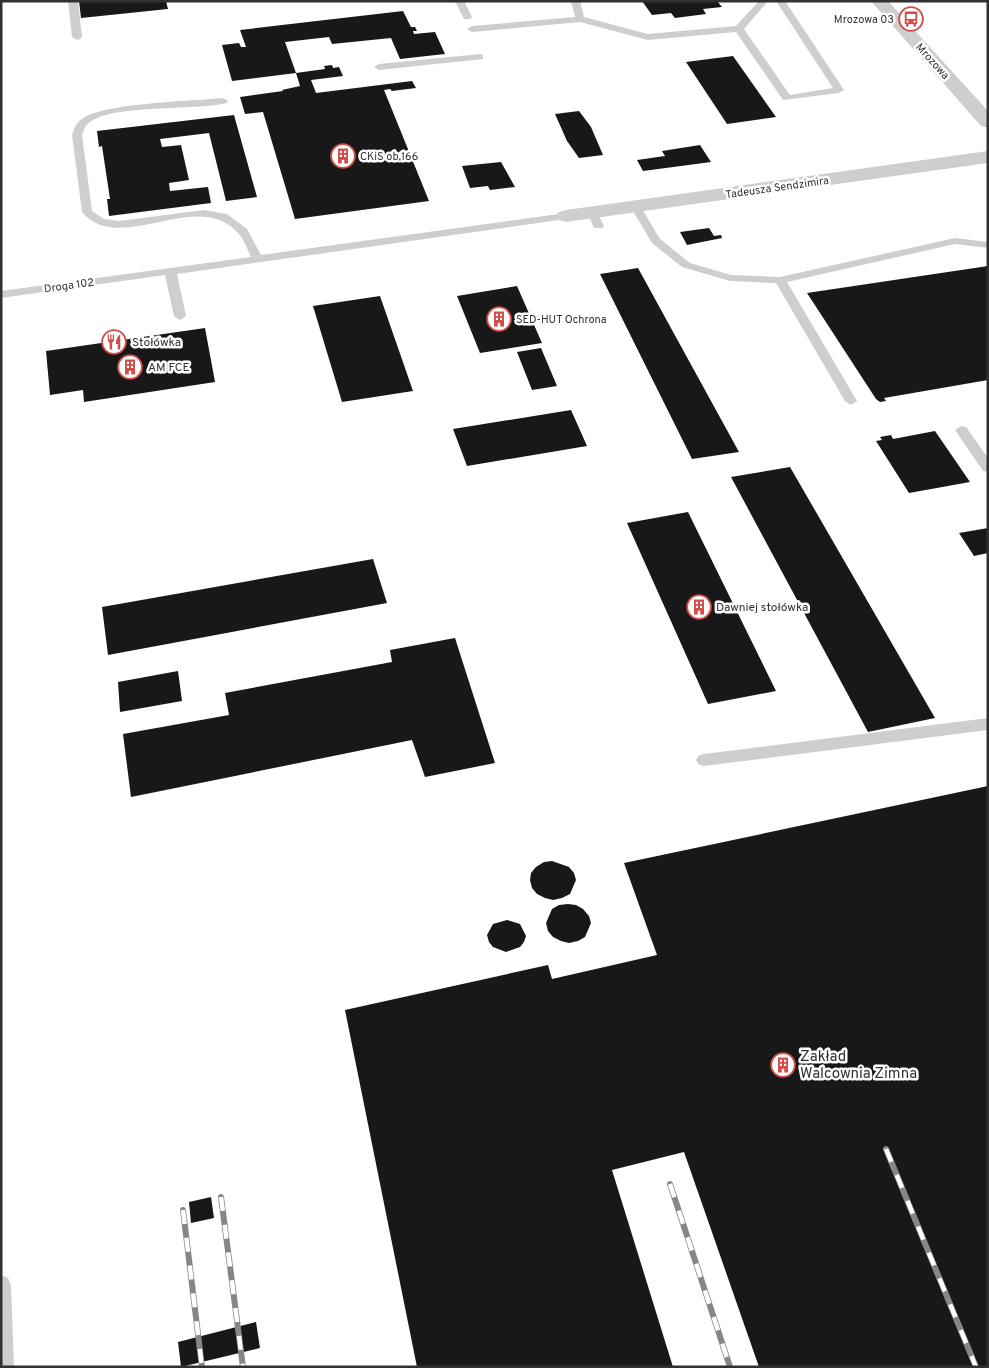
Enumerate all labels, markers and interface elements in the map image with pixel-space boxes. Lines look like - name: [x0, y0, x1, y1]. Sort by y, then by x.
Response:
- bus stop icon: Mrozowa 03: [898, 6, 924, 32]
- place label: Mrozowa 03: [834, 13, 894, 27]
- street label: Mrozowa: [912, 41, 952, 83]
- building icon: CKiS ob.166: [330, 143, 356, 169]
- place label: CKiS ob.166: [360, 150, 418, 164]
- street label: Tadeusza Sendzimira: [725, 174, 830, 202]
- street label: Droga 102: [43, 276, 95, 296]
- building icon: SED-HUT Ochrona: [486, 306, 512, 332]
- place label: SED-HUT Ochrona: [516, 313, 607, 327]
- restaurant icon: Stołówka: [101, 329, 127, 355]
- place label: Stołówka: [132, 335, 181, 351]
- building icon: AM FCE: [117, 354, 143, 380]
- place label: AM FCE: [148, 360, 190, 376]
- building icon: Dawniej stołówka: [686, 594, 712, 620]
- place label: Dawniej stołówka: [716, 600, 808, 616]
- place label: Zakład Walcownia Zimna: [800, 1048, 917, 1084]
- building icon: Zakład Walcownia Zimna: [770, 1052, 796, 1078]

